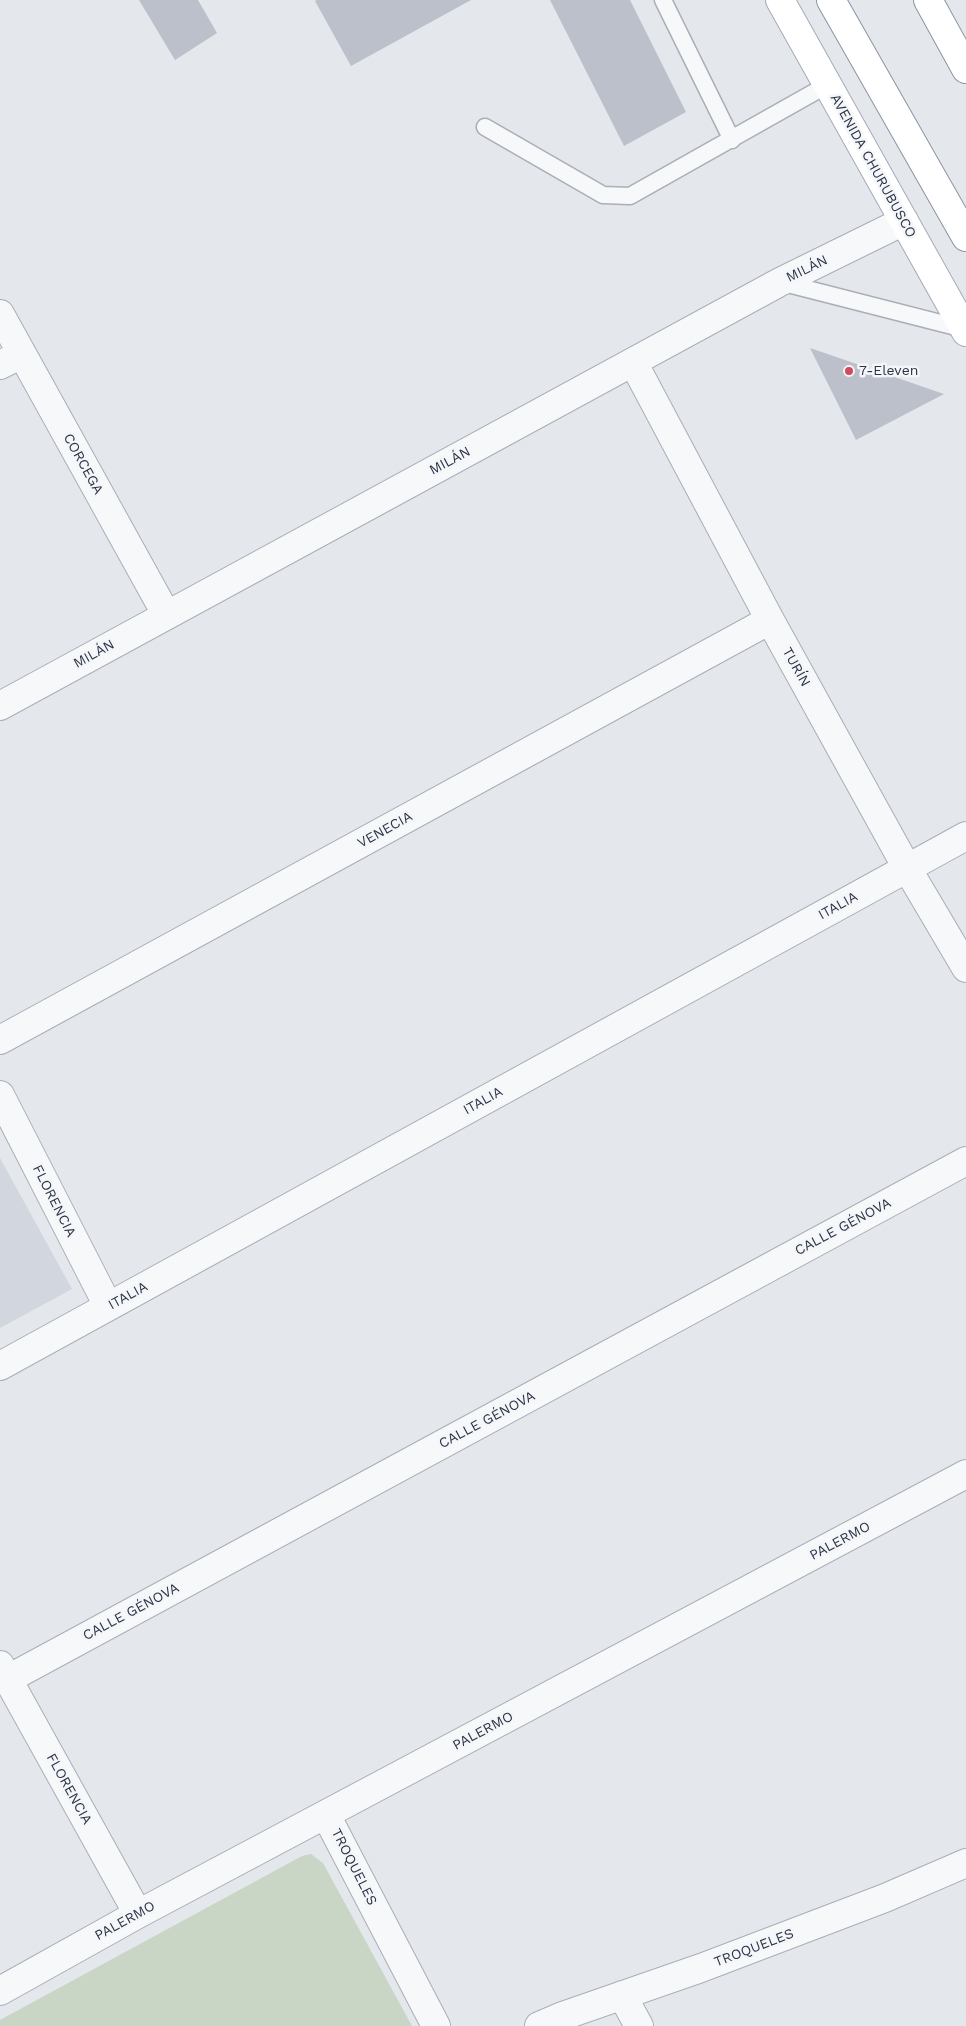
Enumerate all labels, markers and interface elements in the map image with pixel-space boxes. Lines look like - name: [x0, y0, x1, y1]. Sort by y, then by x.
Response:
- street label: AVENIDA CHURUBUSCO: [826, 91, 920, 241]
- street label: MILÁN: [784, 252, 830, 286]
- place label: 7-Eleven: [859, 363, 918, 379]
- marker: 7-Eleven: [843, 365, 855, 377]
- street label: CORCEGA: [59, 431, 107, 497]
- street label: MILÁN: [427, 443, 473, 479]
- street label: MILÁN: [71, 636, 117, 672]
- street label: TURÍN: [778, 645, 814, 689]
- street label: VENECIA: [355, 808, 415, 852]
- street label: ITALIA: [815, 888, 861, 924]
- street label: ITALIA: [460, 1083, 506, 1119]
- street label: FLORENCIA: [29, 1162, 79, 1240]
- street label: CALLE GÉNOVA: [792, 1195, 894, 1259]
- street label: ITALIA: [105, 1278, 151, 1314]
- street label: CALLE GÉNOVA: [436, 1388, 538, 1452]
- street label: PALERMO: [807, 1518, 873, 1564]
- street label: CALLE GÉNOVA: [80, 1580, 182, 1644]
- street label: PALERMO: [450, 1708, 516, 1754]
- street label: FLORENCIA: [43, 1751, 95, 1827]
- street label: TROQUELES: [328, 1826, 380, 1908]
- street label: PALERMO: [92, 1898, 158, 1944]
- street label: TROQUELES: [712, 1925, 796, 1971]

